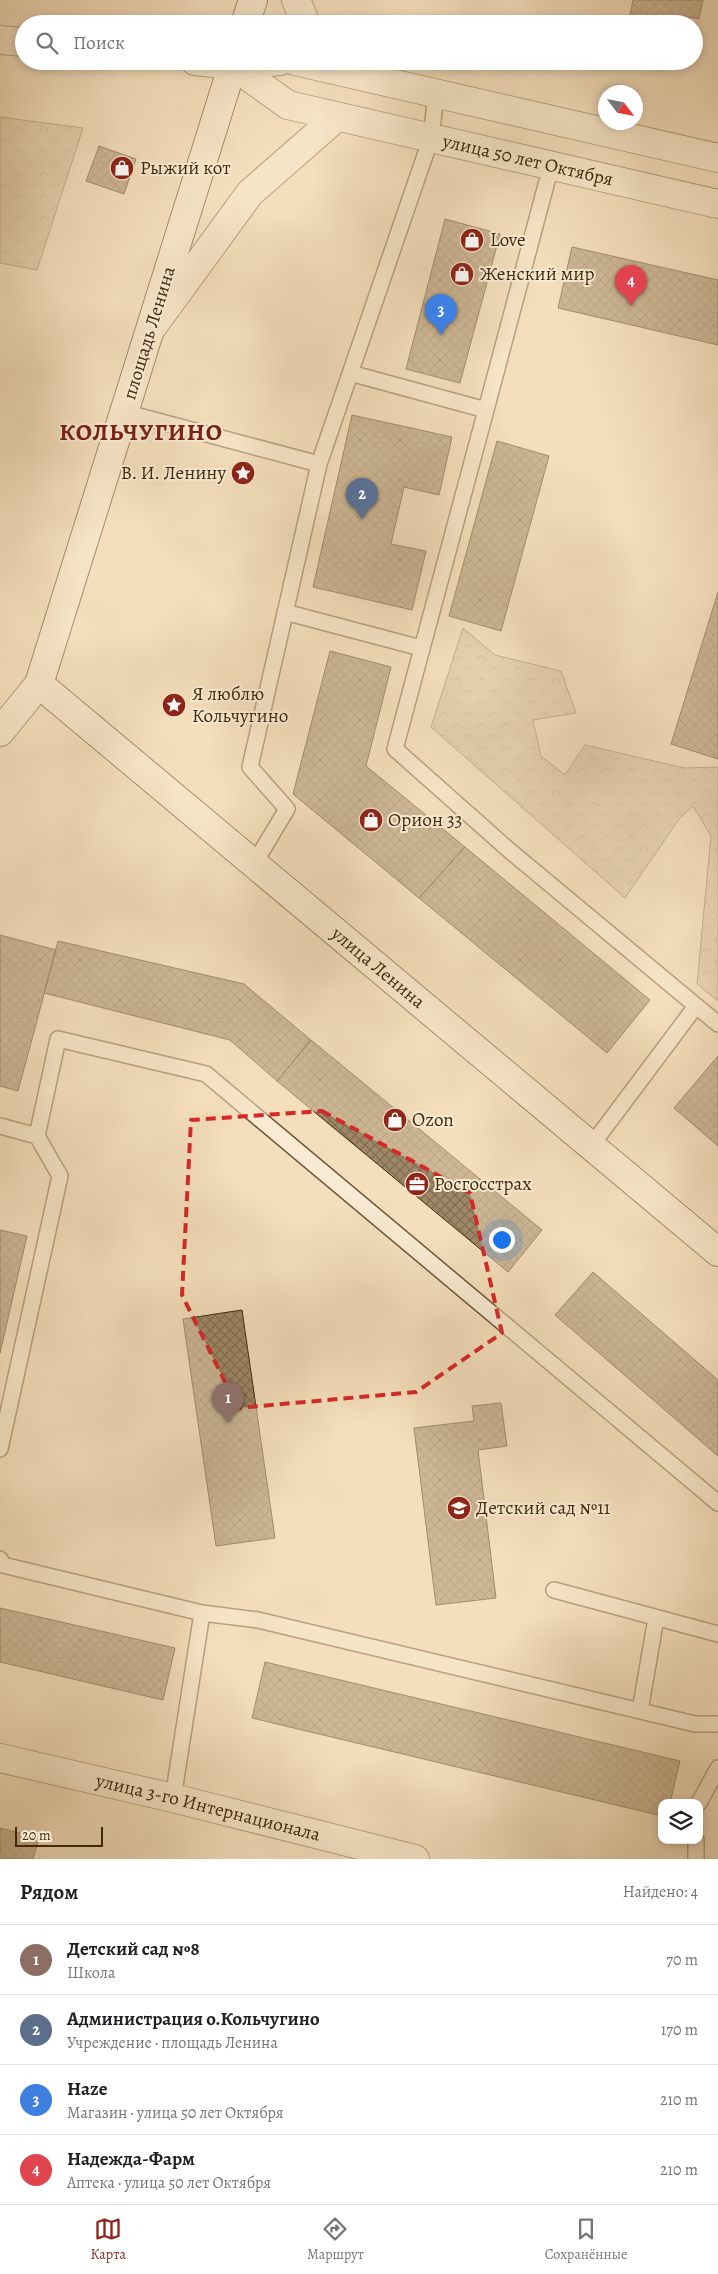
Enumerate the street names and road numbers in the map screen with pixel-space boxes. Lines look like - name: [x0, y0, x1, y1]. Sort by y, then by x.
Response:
- street label: улица 50 лет Октября: [439, 128, 616, 192]
- street label: площадь Ленина: [116, 263, 182, 403]
- street label: улица Ленина: [325, 920, 431, 1015]
- street label: улица 3-го Интернационала: [92, 1767, 323, 1848]

